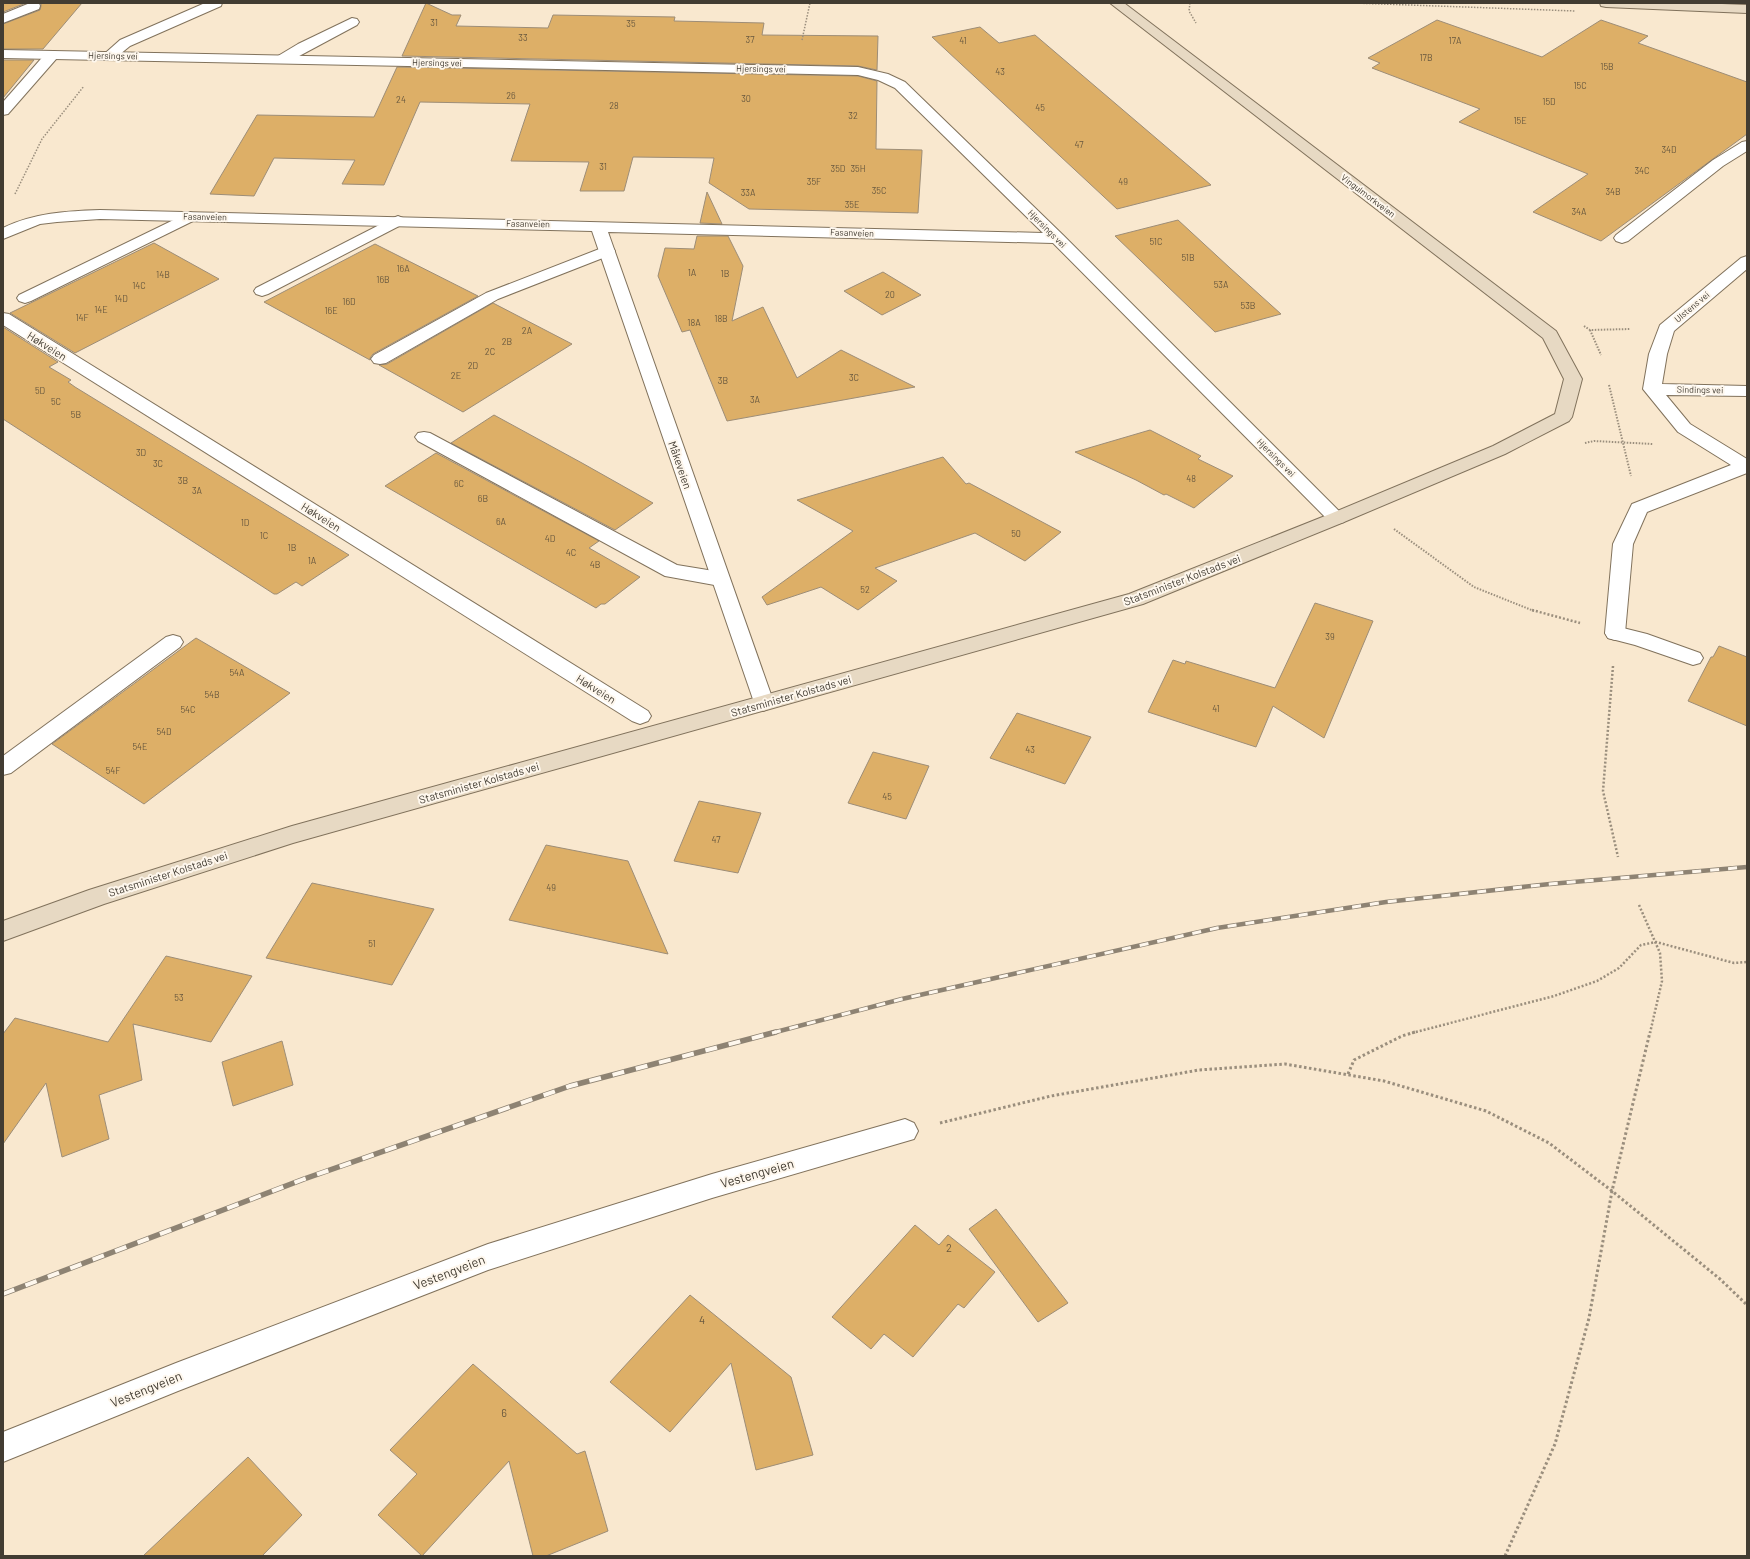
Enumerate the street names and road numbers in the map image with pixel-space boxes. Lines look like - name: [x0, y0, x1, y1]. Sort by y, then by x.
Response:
- street label: Hjersings vei: [88, 50, 138, 61]
- street label: Hjersings vei: [412, 57, 462, 68]
- street label: Hjersings vei: [736, 63, 786, 74]
- street label: Vingulmorkveien: [1339, 172, 1398, 220]
- street label: Hjersings vei: [1026, 207, 1069, 250]
- street label: Fasanveien: [183, 211, 227, 222]
- street label: Fasanveien: [506, 218, 550, 229]
- street label: Fasanveien: [830, 226, 874, 239]
- street label: Ulstens vei: [1672, 289, 1711, 324]
- street label: Høkveien: [25, 328, 69, 363]
- street label: Sindings vei: [1677, 384, 1723, 395]
- street label: Hjersings vei: [1255, 436, 1298, 479]
- street label: Måkeveien: [666, 439, 695, 491]
- street label: Høkveien: [299, 499, 343, 534]
- street label: Statsminister Kolstads vei: [1121, 551, 1242, 608]
- street label: Høkveien: [574, 671, 618, 706]
- street label: Statsminister Kolstads vei: [729, 672, 853, 719]
- street label: Statsminister Kolstads vei: [417, 759, 541, 806]
- street label: Statsminister Kolstads vei: [107, 848, 229, 899]
- street label: Vestengveien: [718, 1155, 796, 1191]
- street label: Vestengveien: [411, 1251, 487, 1293]
- street label: Vestengveien: [108, 1367, 184, 1411]

